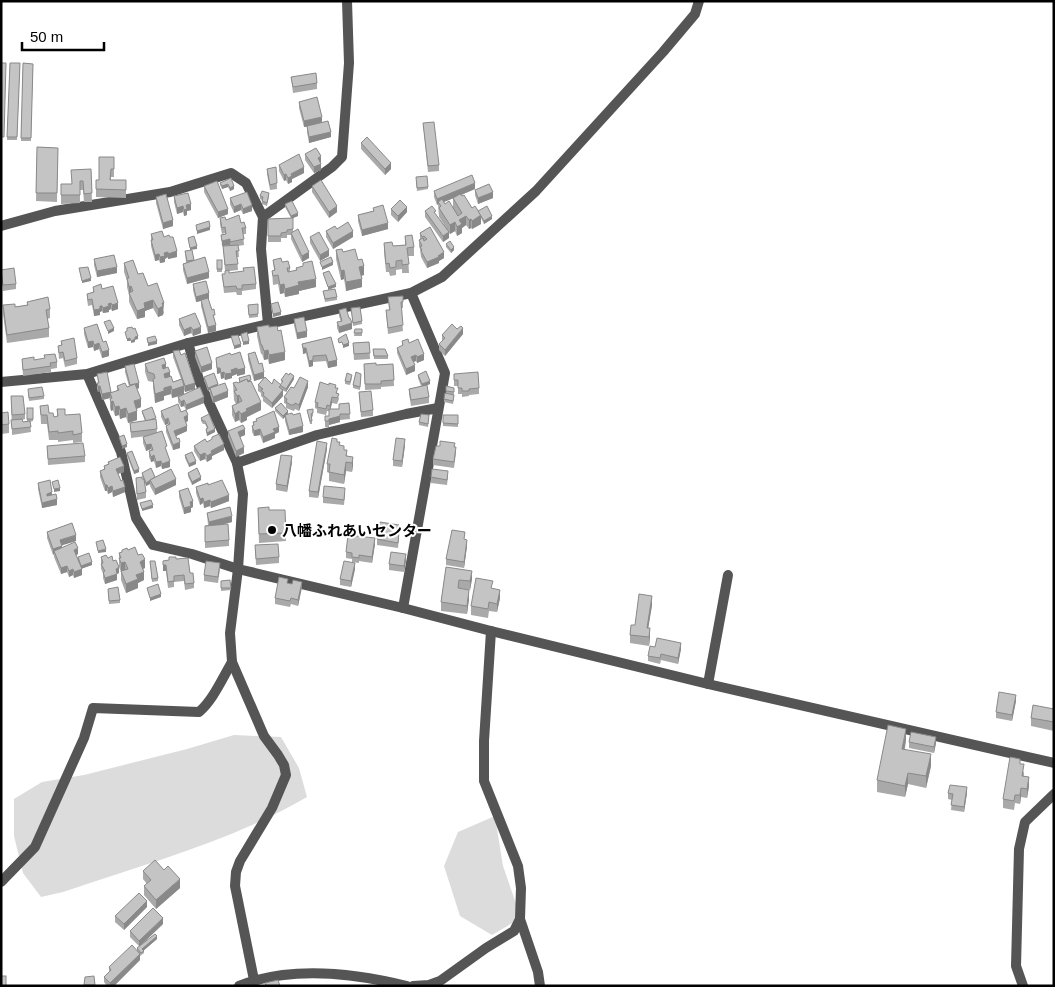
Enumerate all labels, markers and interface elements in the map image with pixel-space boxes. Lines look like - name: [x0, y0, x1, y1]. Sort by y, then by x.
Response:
- scale bar: [22, 20, 105, 52]
- text: 50 m: [30, 28, 63, 45]
- place label: 八幡ふれあいセンター: [282, 522, 432, 539]
- marker: 八幡ふれあいセンター: [266, 524, 278, 536]

